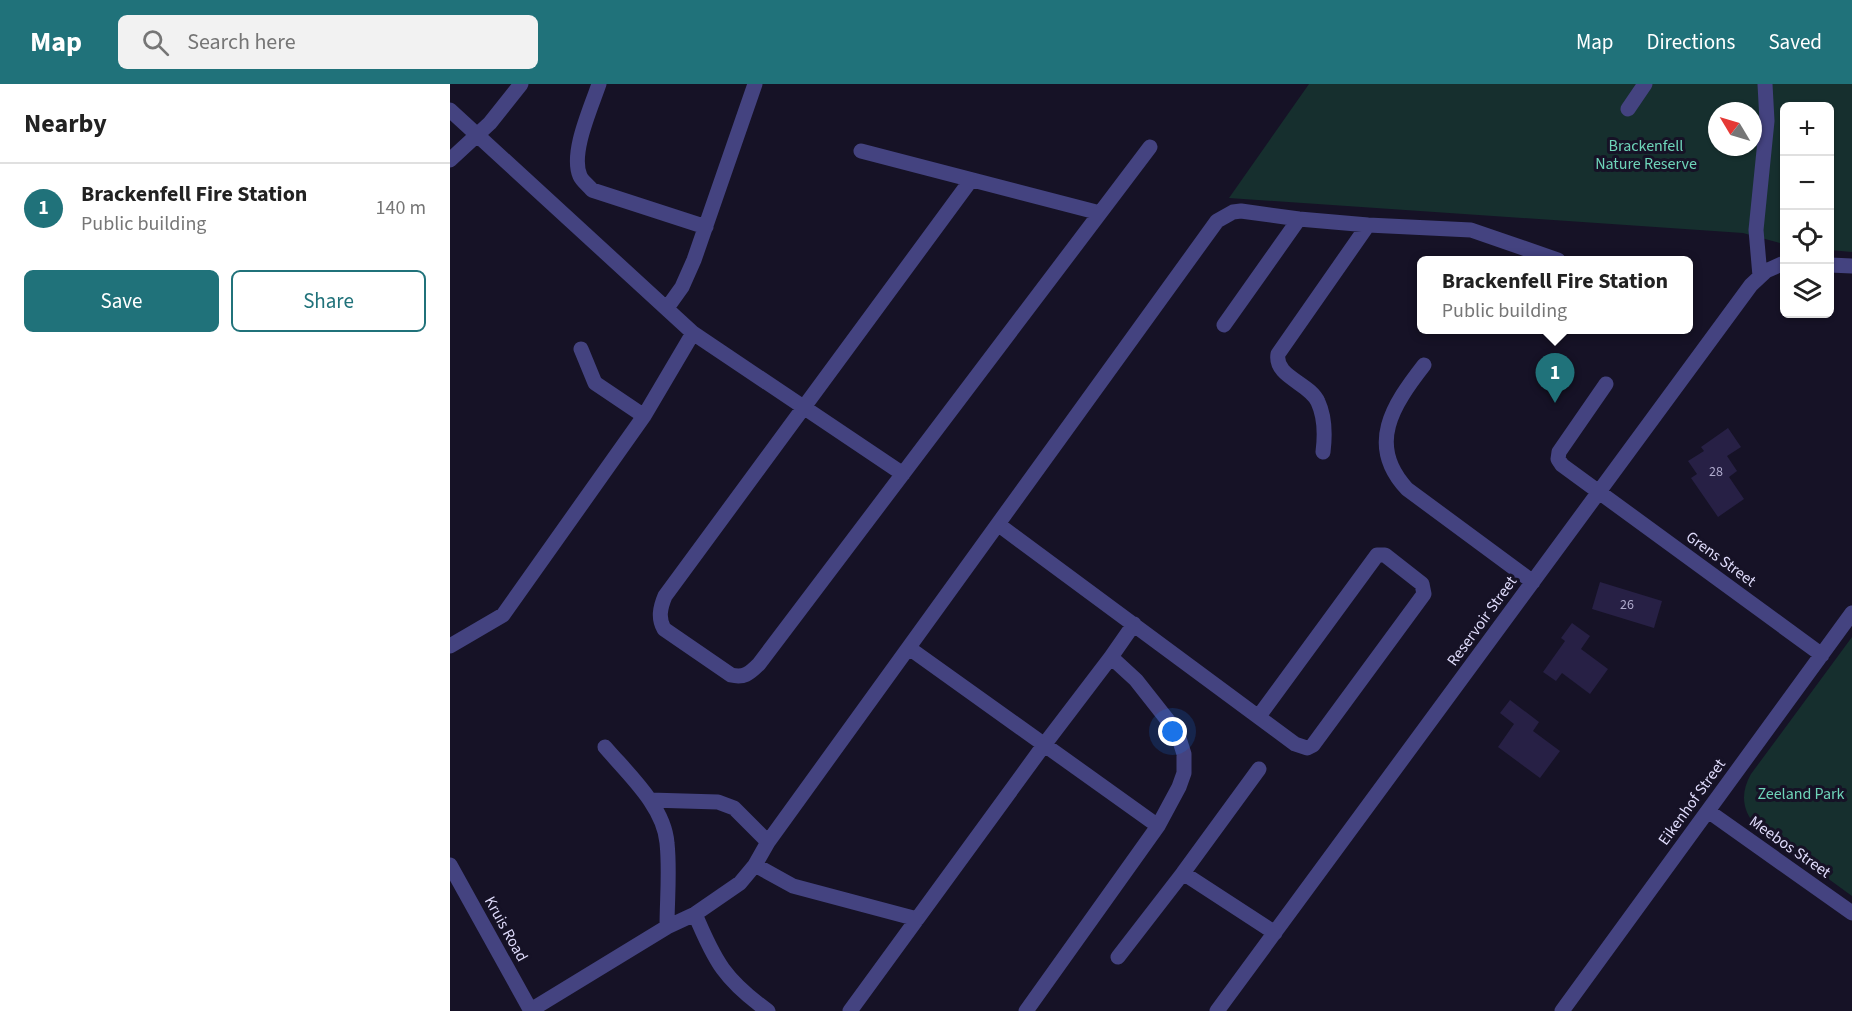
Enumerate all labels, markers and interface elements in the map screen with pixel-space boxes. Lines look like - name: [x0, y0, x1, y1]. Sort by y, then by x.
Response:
- search box: [118, 15, 538, 69]
- text: Map: [30, 22, 82, 62]
- icon: search: [139, 26, 172, 59]
- text: Search here: [187, 26, 296, 58]
- text: Map: [1576, 27, 1614, 57]
- text: Directions: [1647, 27, 1735, 57]
- text: Saved: [1768, 27, 1822, 57]
- north arrow: [1708, 102, 1762, 156]
- map controls: [1780, 102, 1834, 318]
- button: +: [1780, 102, 1834, 156]
- text: Nearby: [24, 105, 107, 142]
- park label: Brackenfell Nature Reserve: [1595, 135, 1697, 175]
- button: −: [1780, 156, 1834, 210]
- text: Brackenfell Fire Station: [81, 178, 307, 210]
- text: 1: [38, 194, 49, 222]
- text: 140 m: [376, 194, 426, 222]
- text: Public building: [81, 210, 206, 238]
- button: locate: [1780, 210, 1834, 264]
- popup: [1417, 256, 1693, 334]
- button: layers: [1780, 264, 1834, 318]
- text: Brackenfell Fire Station: [1442, 265, 1668, 297]
- button: Save: [24, 270, 219, 332]
- button: Share: [231, 270, 426, 332]
- text: Public building: [1442, 297, 1567, 325]
- pin: 1: [1536, 354, 1574, 403]
- house number: 28: [1709, 462, 1723, 482]
- street label: Grens Street: [1681, 526, 1761, 592]
- street label: Reservoir Street: [1442, 571, 1522, 670]
- house number: 26: [1620, 595, 1634, 615]
- your location: [1158, 717, 1187, 746]
- street label: Eikenhof Street: [1653, 754, 1731, 850]
- park label: Zeeland Park: [1757, 783, 1845, 805]
- street label: Meebos Street: [1745, 811, 1836, 884]
- street label: Kruis Road: [479, 892, 533, 966]

